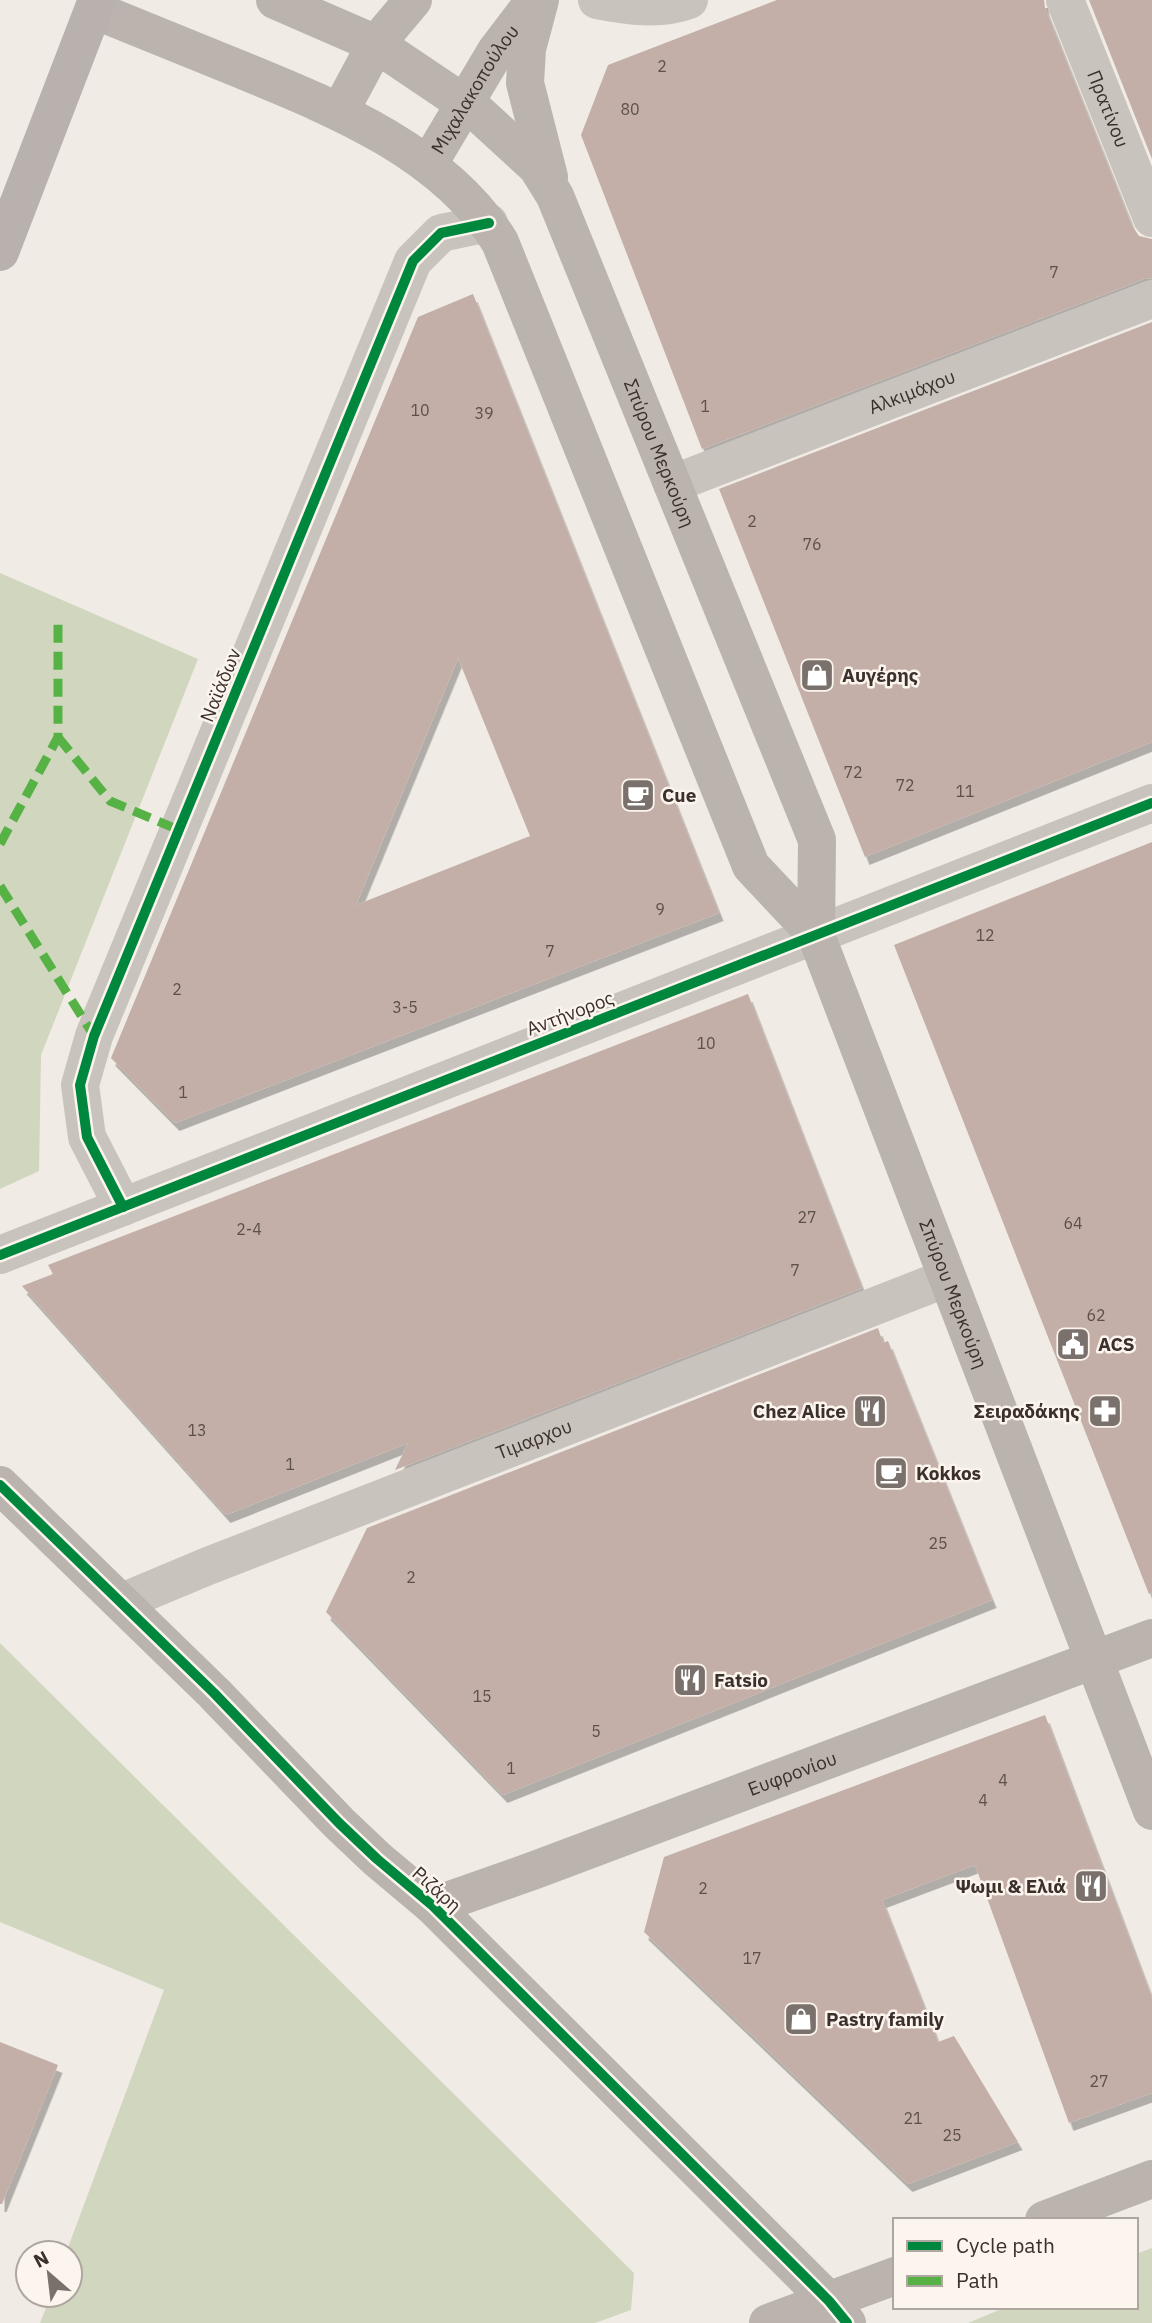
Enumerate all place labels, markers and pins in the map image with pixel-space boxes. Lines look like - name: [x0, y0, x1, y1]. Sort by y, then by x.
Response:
- shop icon: Αυγέρης: [798, 656, 836, 694]
- place label: Αυγέρης: [842, 663, 919, 687]
- cafe icon: Cue: [619, 776, 657, 814]
- place label: Cue: [662, 783, 696, 807]
- public building icon: ACS: [1054, 1325, 1092, 1363]
- place label: ACS: [1098, 1332, 1135, 1356]
- restaurant icon: Chez Alice: [851, 1392, 889, 1430]
- pharmacy icon: Σειραδάκης: [1086, 1392, 1124, 1430]
- place label: Chez Alice: [753, 1399, 846, 1423]
- place label: Σειραδάκης: [974, 1399, 1080, 1423]
- cafe icon: Kokkos: [872, 1454, 910, 1492]
- place label: Kokkos: [916, 1461, 981, 1485]
- restaurant icon: Fatsio: [671, 1661, 709, 1699]
- place label: Fatsio: [714, 1668, 768, 1692]
- restaurant icon: Ψωμι & Ελιά: [1072, 1867, 1110, 1905]
- place label: Ψωμι & Ελιά: [955, 1874, 1066, 1898]
- shop icon: Pastry family: [782, 2000, 820, 2038]
- place label: Pastry family: [826, 2007, 945, 2031]

